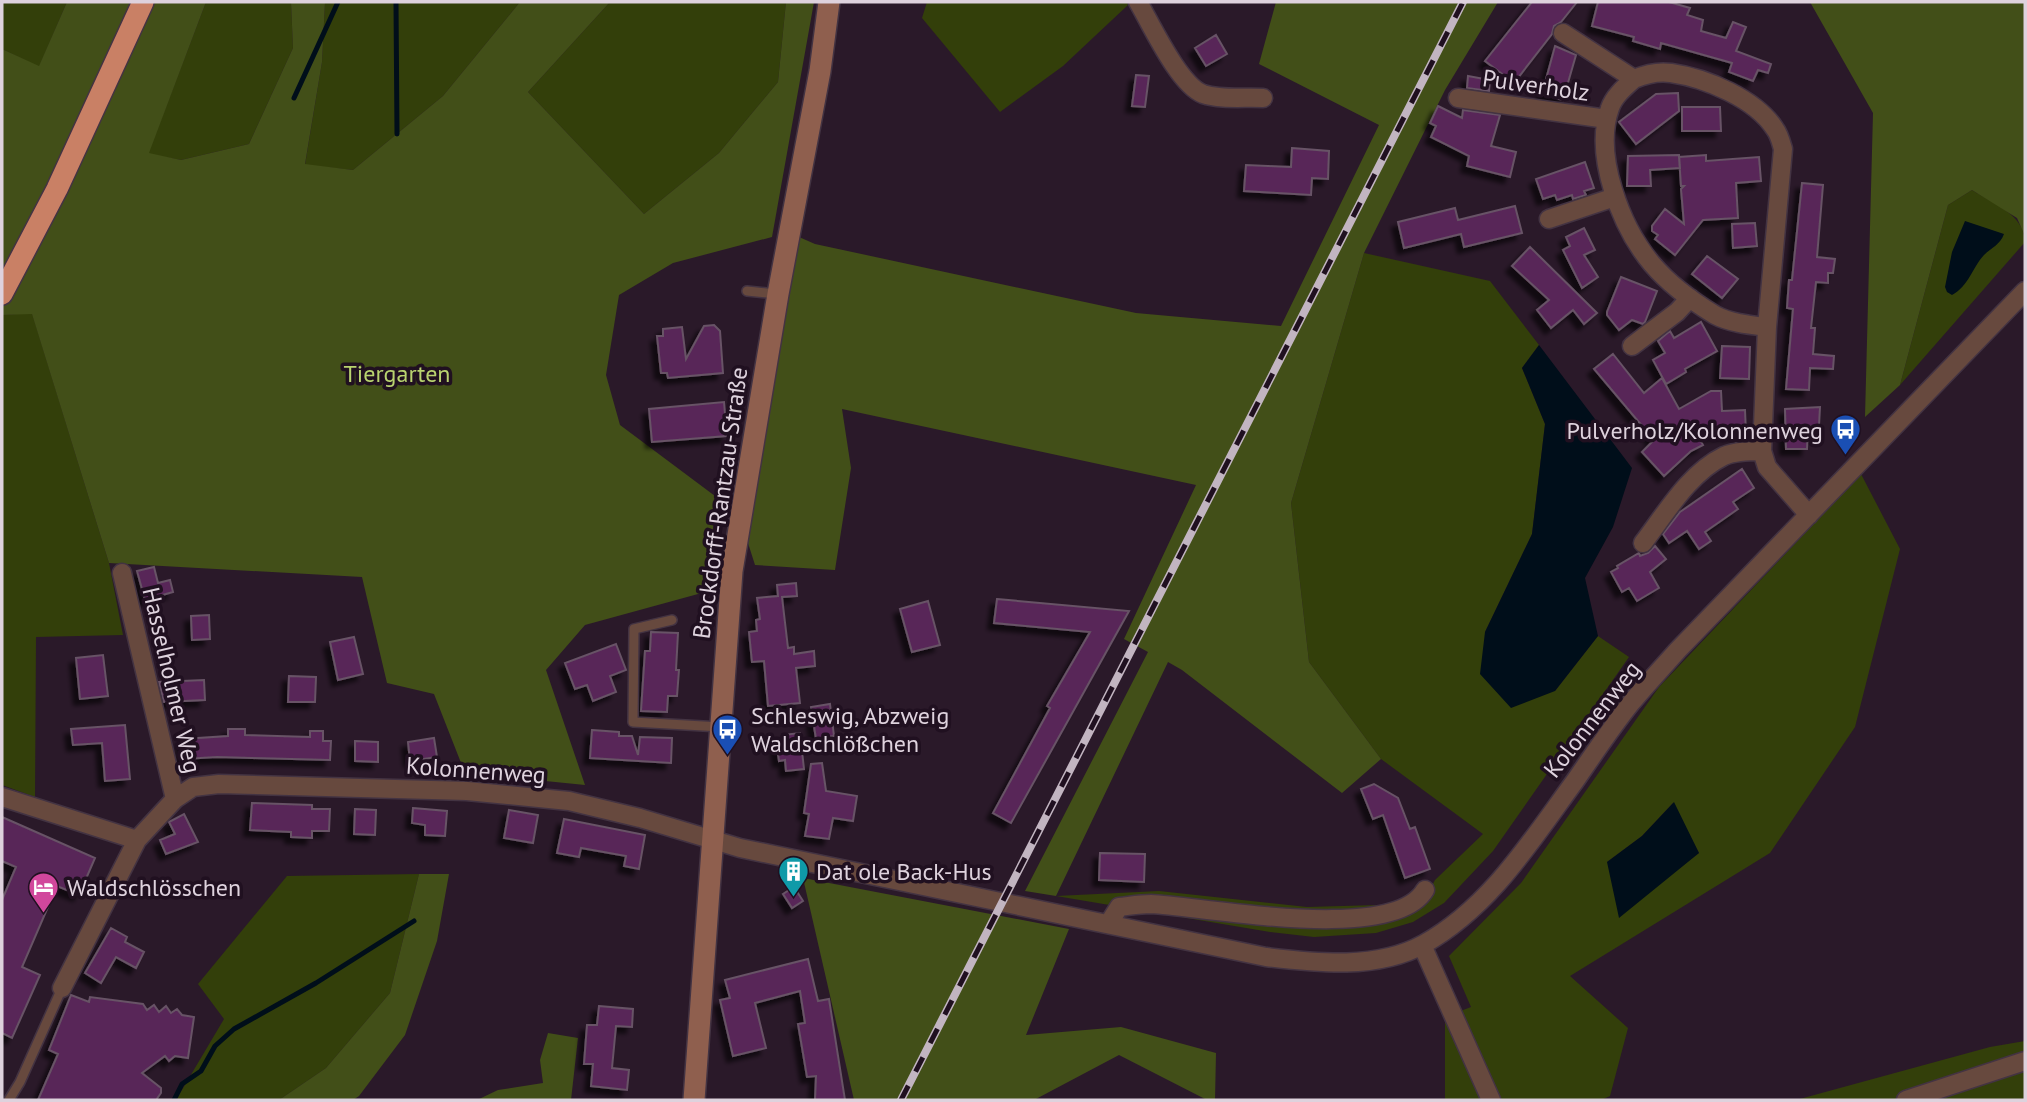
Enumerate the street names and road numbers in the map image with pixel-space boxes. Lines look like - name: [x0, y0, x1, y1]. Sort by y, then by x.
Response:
- street label: Pulverholz: [1480, 62, 1592, 108]
- street label: Brockdorff-Rantzau-Straße: [686, 365, 754, 641]
- street label: Hasselholmer Weg: [136, 584, 208, 776]
- street label: Kolonnenweg: [1537, 654, 1647, 784]
- street label: Kolonnenweg: [405, 750, 547, 790]

